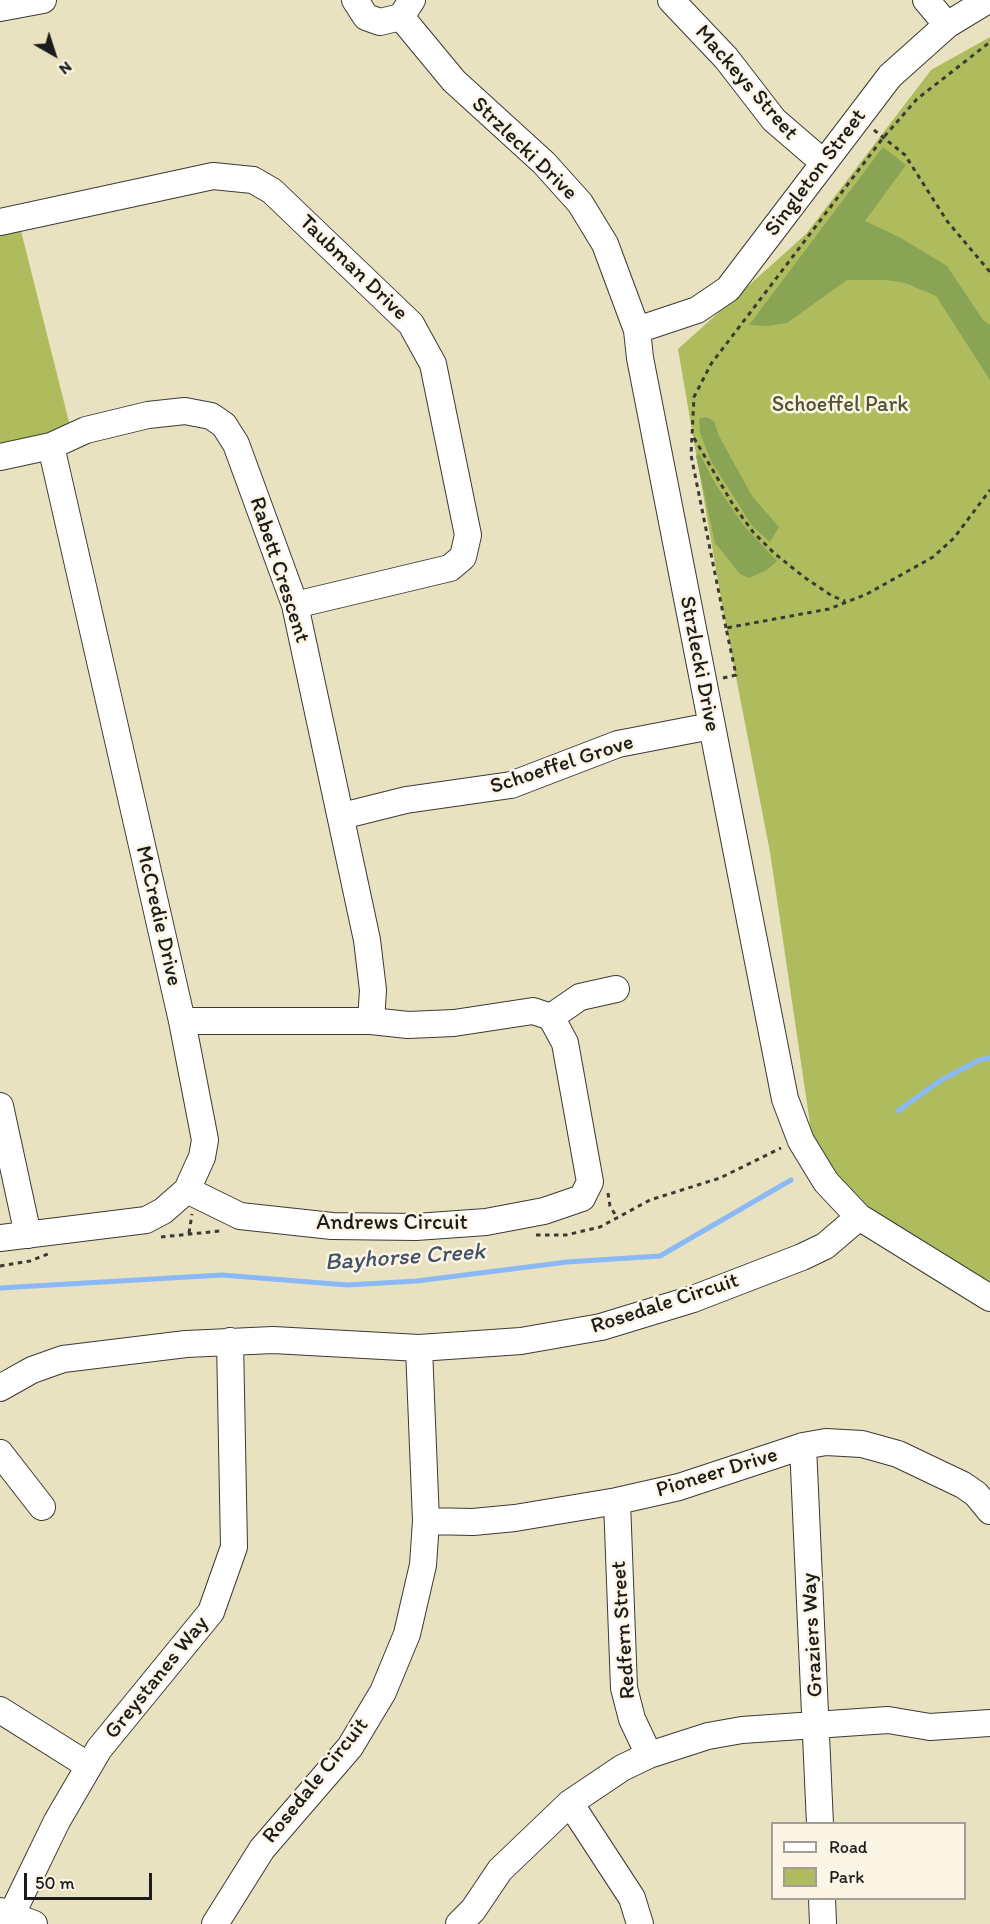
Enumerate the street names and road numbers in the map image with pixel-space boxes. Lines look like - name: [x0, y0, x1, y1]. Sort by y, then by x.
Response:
- street label: Mackeys Street: [689, 20, 803, 146]
- street label: Strzlecki Drive: [465, 92, 583, 206]
- street label: Singleton Street: [760, 104, 872, 242]
- street label: Taubman Drive: [293, 209, 413, 327]
- street label: Rabett Crescent: [243, 494, 315, 646]
- street label: Strzlecki Drive: [673, 594, 725, 734]
- street label: Schoeffel Grove: [487, 729, 637, 801]
- street label: McCredie Drive: [129, 843, 187, 989]
- street label: Andrews Circuit: [316, 1210, 468, 1236]
- street label: Rosedale Circuit: [588, 1268, 742, 1340]
- street label: Pioneer Drive: [653, 1442, 781, 1504]
- street label: Redfern Street: [606, 1560, 642, 1700]
- street label: Graziers Way: [797, 1572, 829, 1698]
- street label: Greystanes Way: [99, 1611, 215, 1745]
- street label: Rosedale Circuit: [257, 1713, 375, 1849]

